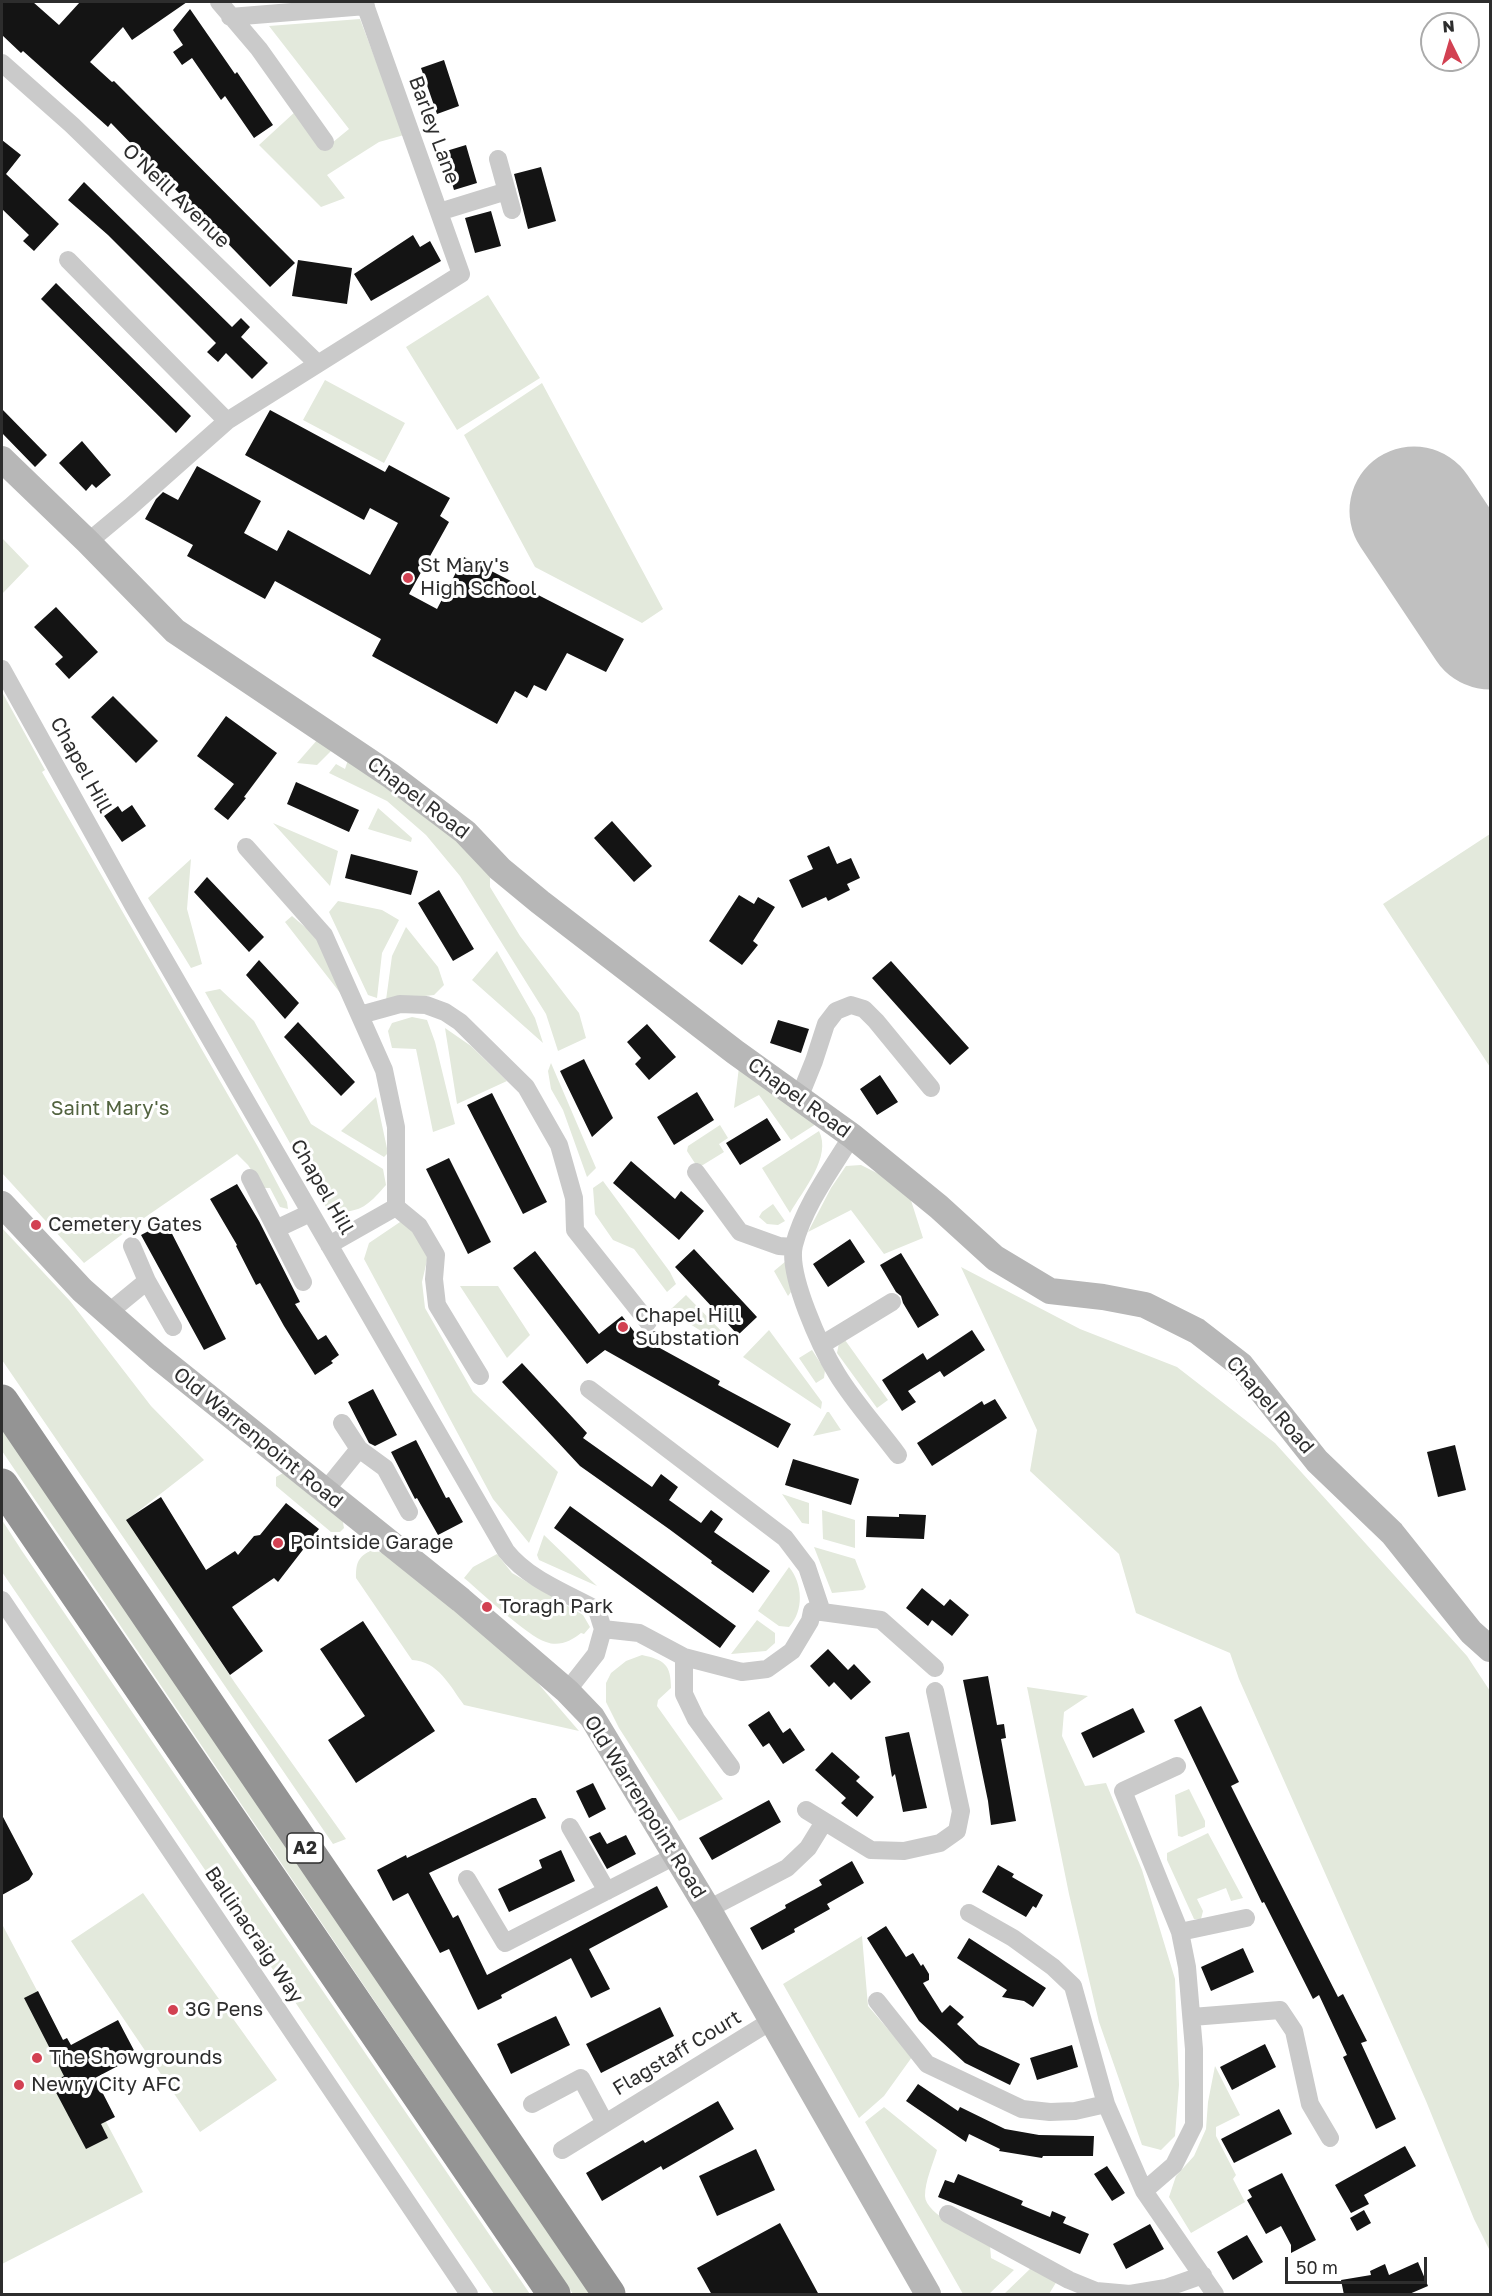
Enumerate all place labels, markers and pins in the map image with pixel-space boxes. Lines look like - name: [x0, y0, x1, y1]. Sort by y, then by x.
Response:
- place label: St Mary's High School: [420, 554, 537, 601]
- marker: St Mary's High School: [401, 571, 415, 585]
- place label: Cemetery Gates: [48, 1213, 202, 1237]
- marker: Cemetery Gates: [29, 1218, 43, 1232]
- place label: Chapel Hill Substation: [635, 1304, 741, 1351]
- marker: Chapel Hill Substation: [616, 1320, 630, 1334]
- place label: Pointside Garage: [290, 1531, 453, 1555]
- marker: Pointside Garage: [271, 1536, 285, 1550]
- place label: Toragh Park: [499, 1595, 613, 1619]
- marker: Toragh Park: [480, 1600, 494, 1614]
- place label: 3G Pens: [185, 1998, 263, 2022]
- marker: 3G Pens: [166, 2003, 180, 2017]
- place label: The Showgrounds: [49, 2046, 222, 2070]
- marker: The Showgrounds: [30, 2051, 44, 2065]
- place label: Newry City AFC: [31, 2073, 181, 2097]
- marker: Newry City AFC: [12, 2078, 26, 2092]

